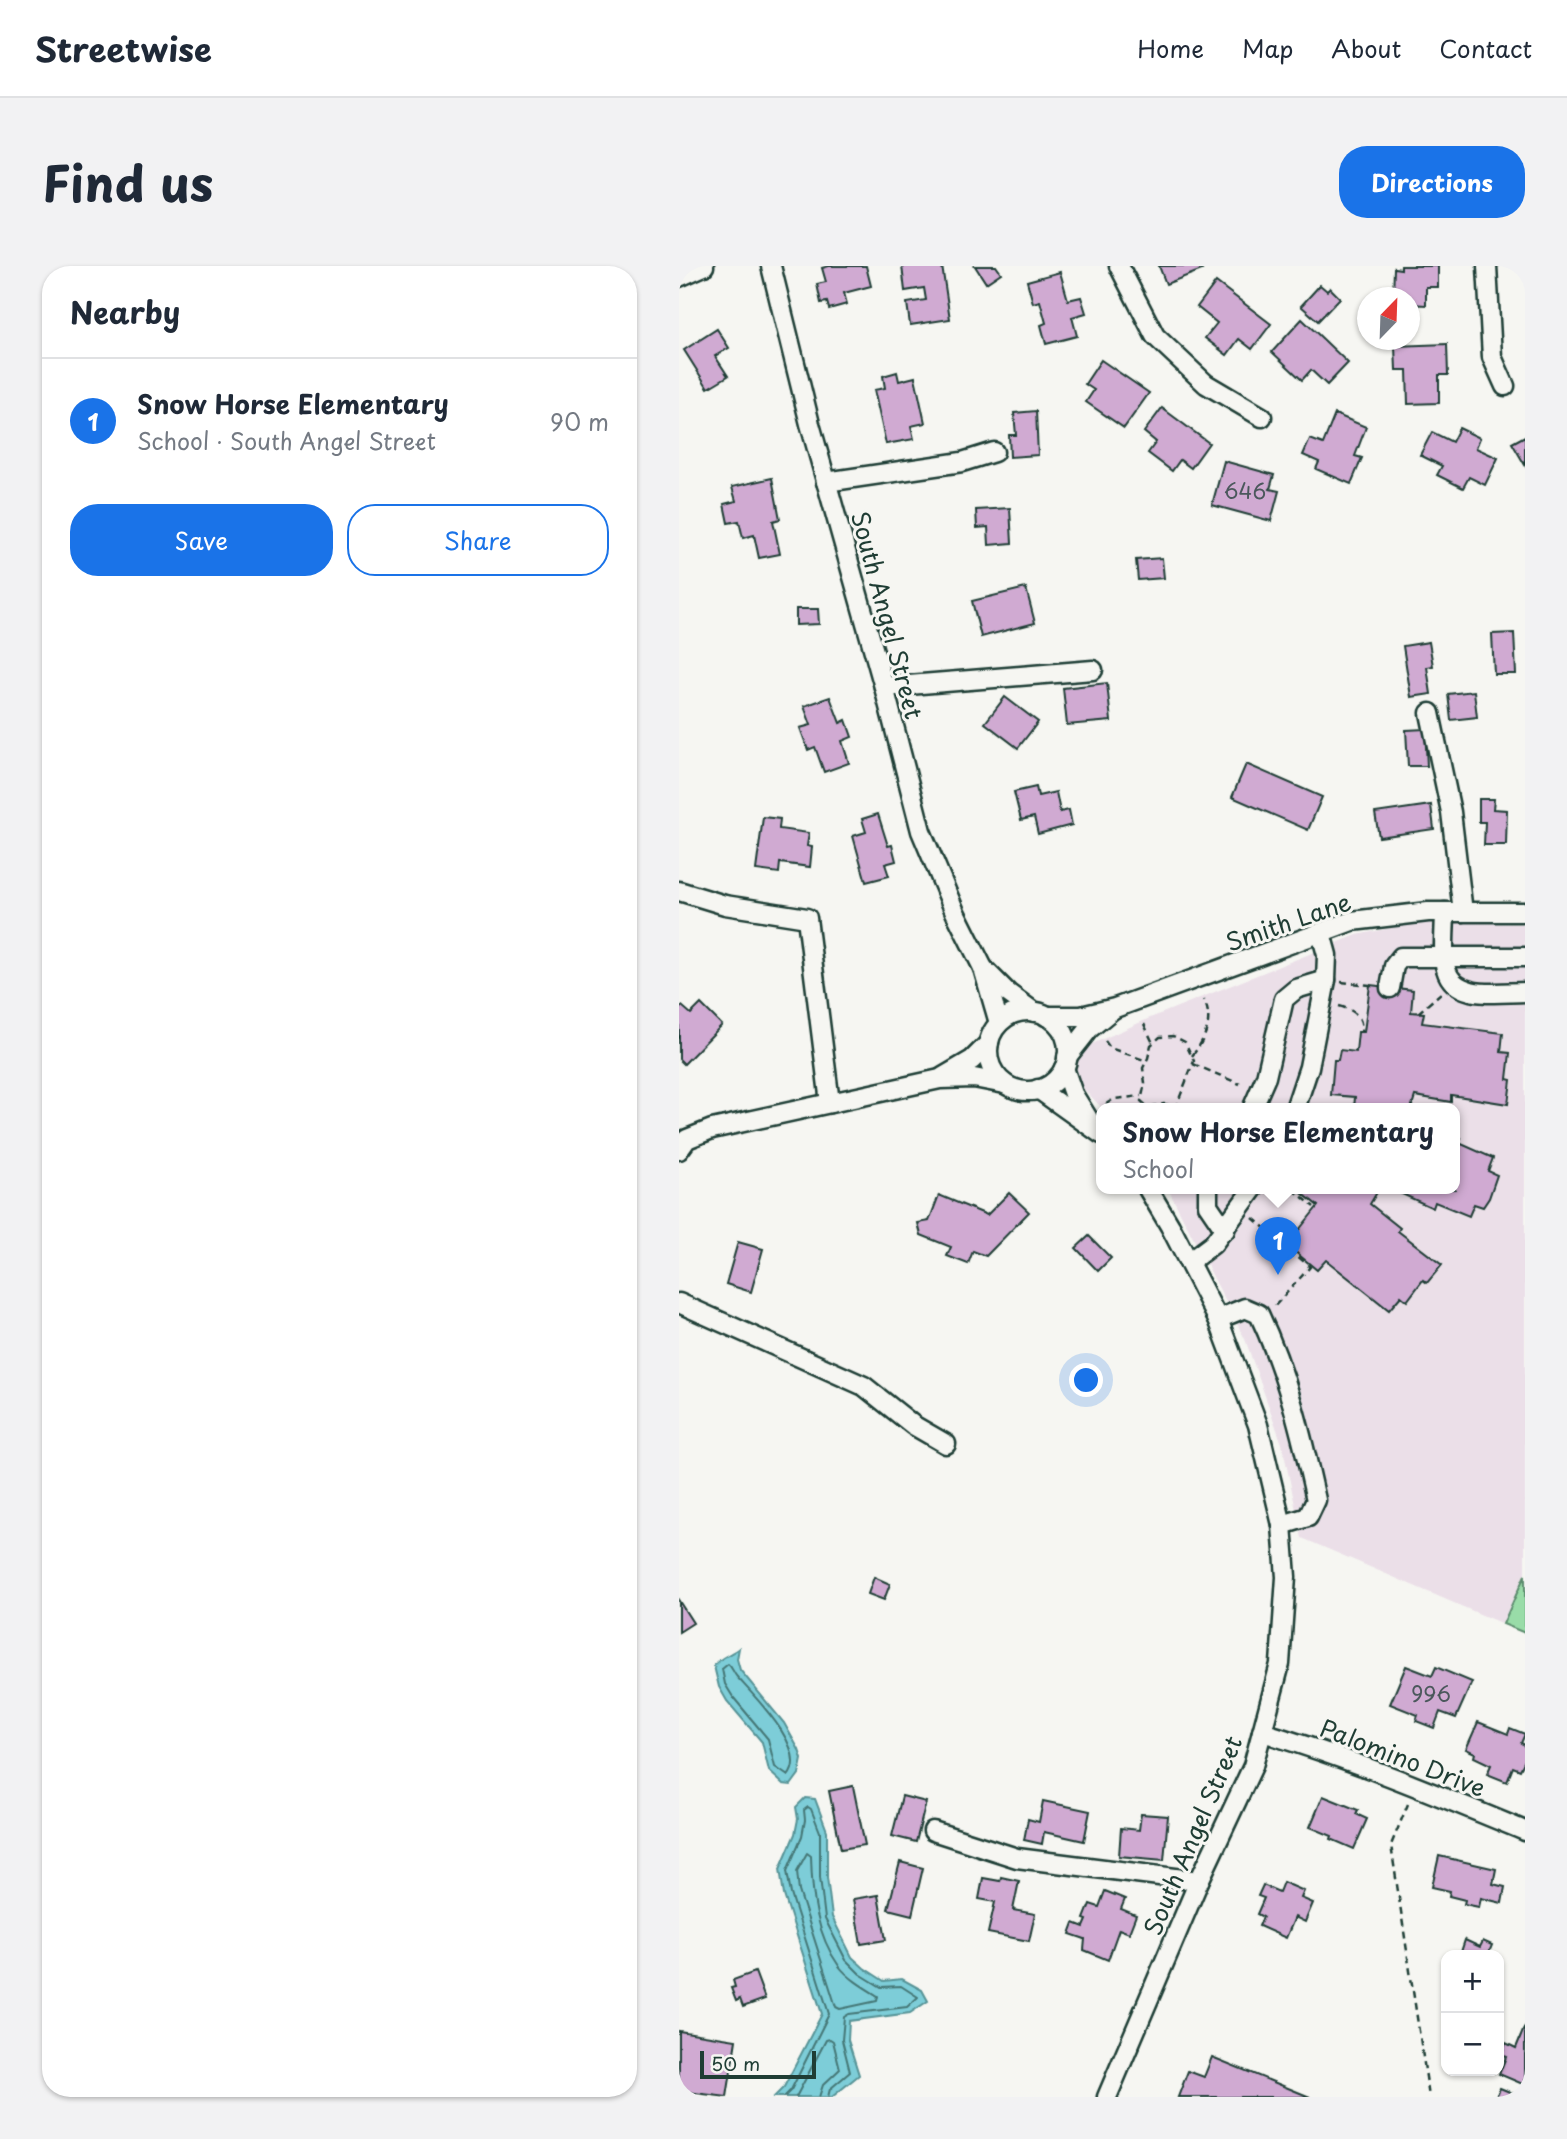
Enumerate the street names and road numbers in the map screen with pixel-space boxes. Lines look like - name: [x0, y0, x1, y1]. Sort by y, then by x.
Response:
- street label: South Angel Street: [843, 507, 933, 723]
- street label: Smith Lane: [1220, 883, 1356, 959]
- street label: Palomino Drive: [1315, 1709, 1491, 1805]
- street label: South Angel Street: [1134, 1730, 1250, 1940]

